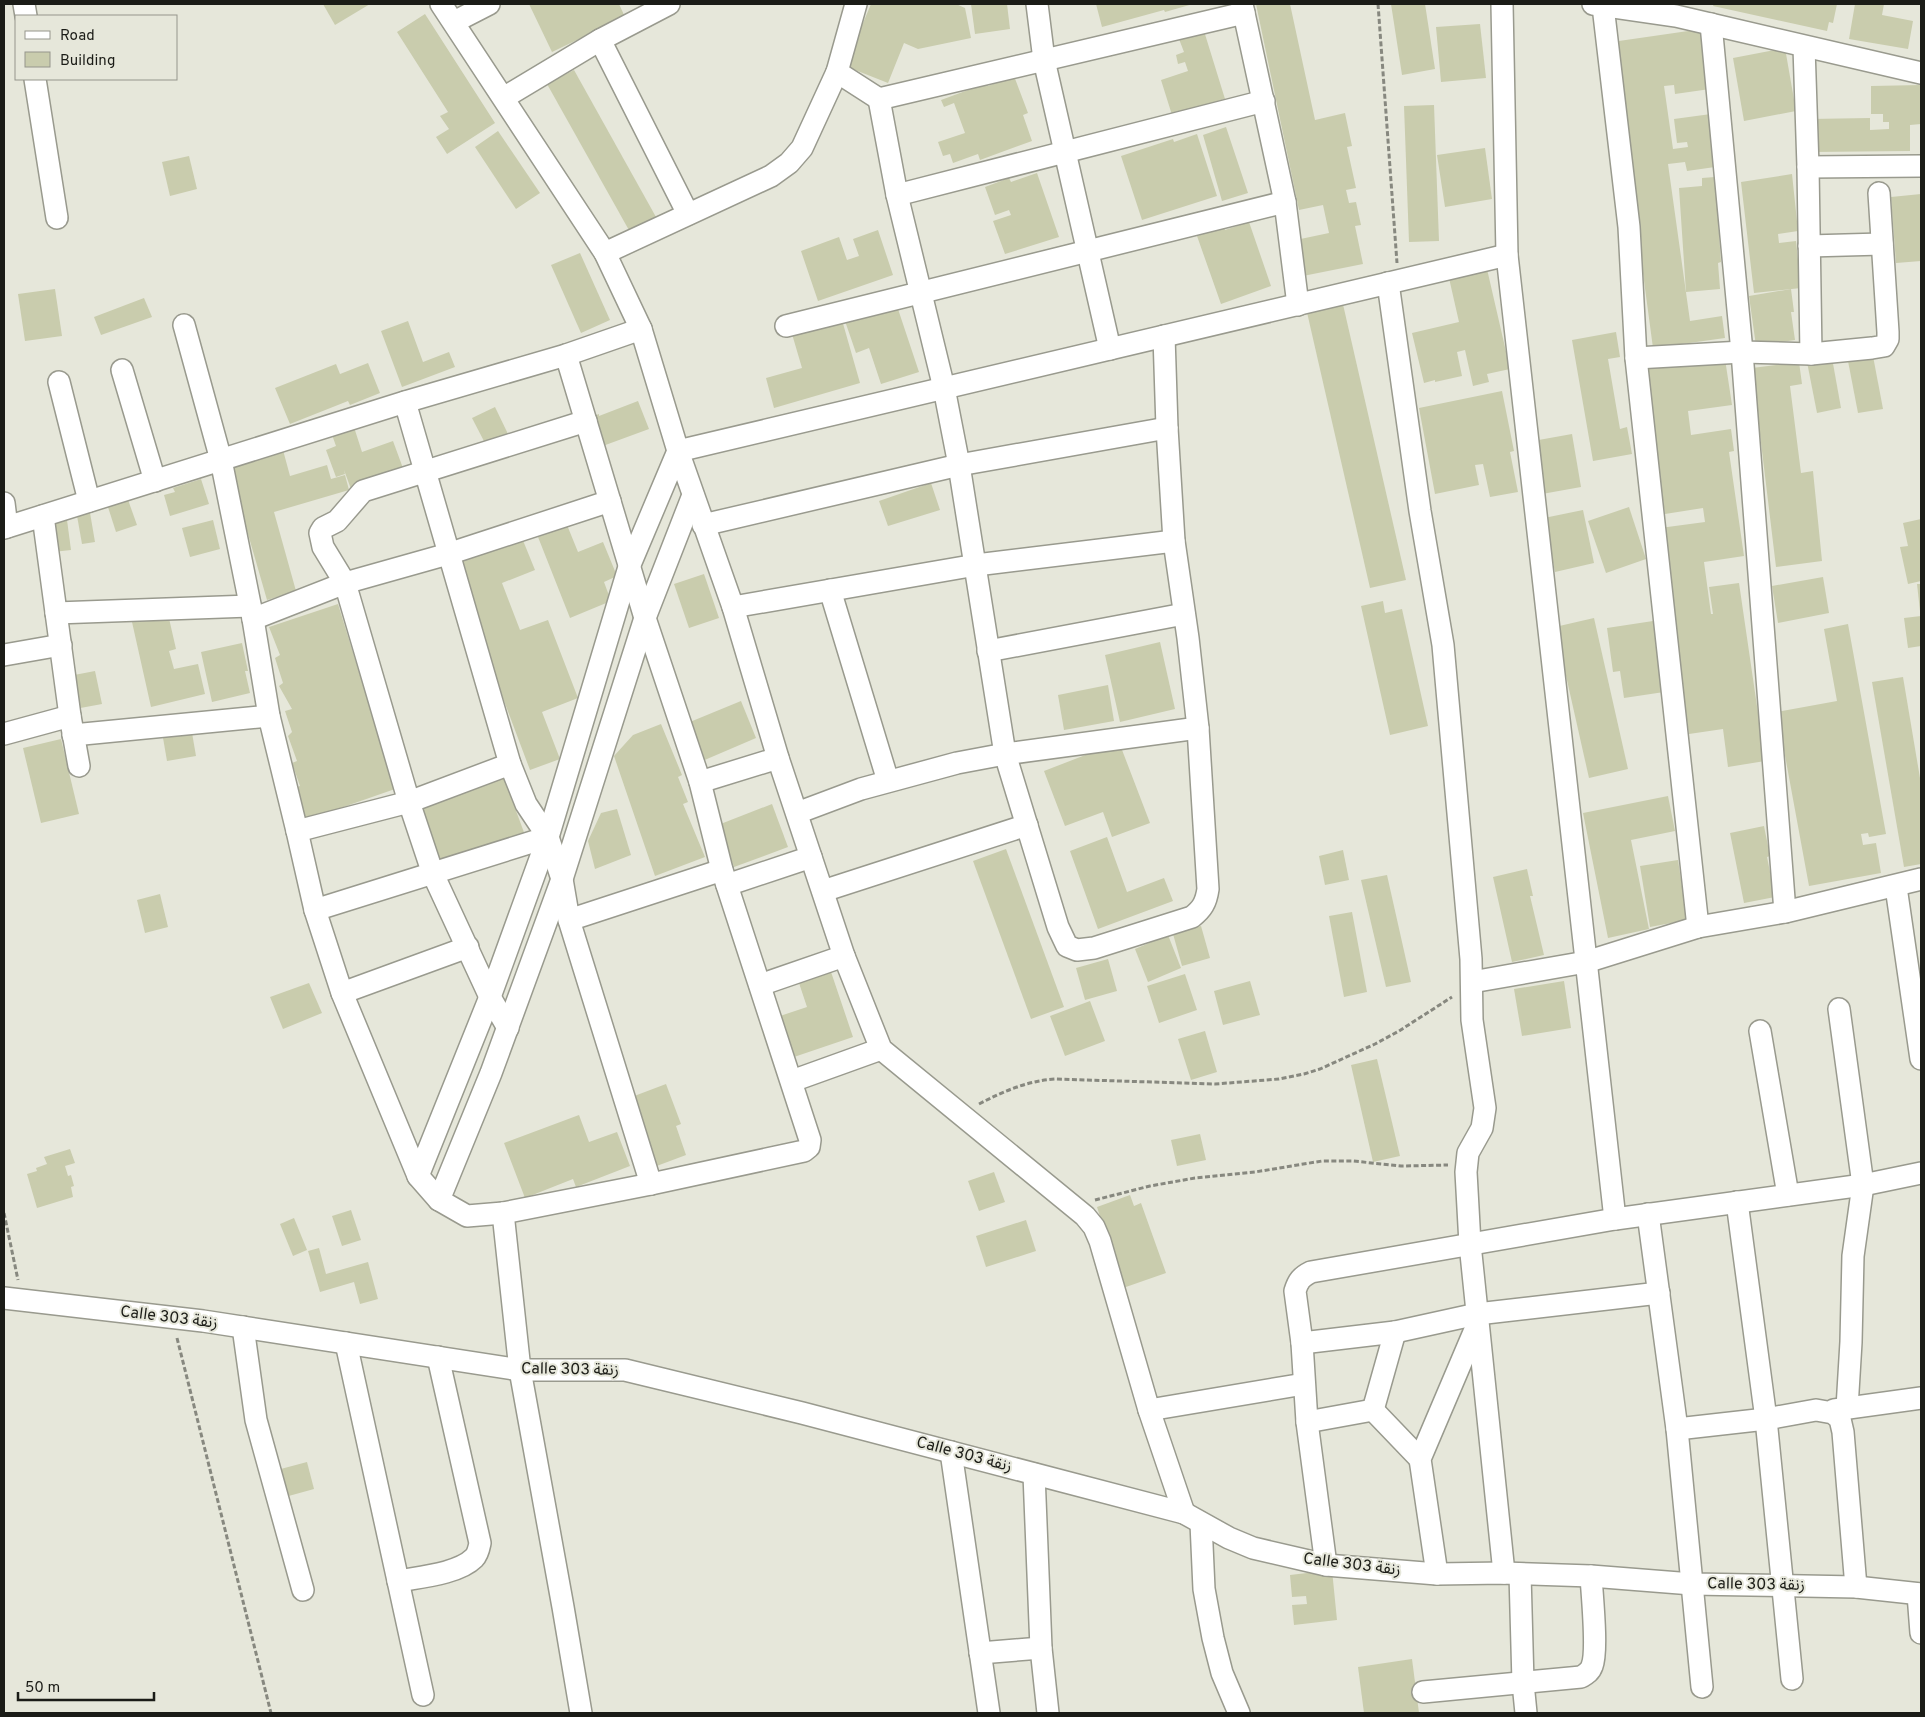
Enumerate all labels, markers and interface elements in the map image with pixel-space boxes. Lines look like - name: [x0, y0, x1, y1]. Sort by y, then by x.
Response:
- legend: [15, 15, 178, 80]
- text: Road: [60, 27, 95, 46]
- text: Building: [60, 52, 115, 71]
- street label: Calle 303 زنقة: [119, 1302, 219, 1334]
- street label: Calle 303 زنقة: [521, 1359, 619, 1381]
- street label: Calle 303 زنقة: [914, 1433, 1014, 1477]
- street label: Calle 303 زنقة: [1302, 1549, 1402, 1581]
- street label: Calle 303 زنقة: [1707, 1574, 1805, 1596]
- scale bar: [18, 1670, 154, 1702]
- text: 50 m: [25, 1679, 60, 1698]

